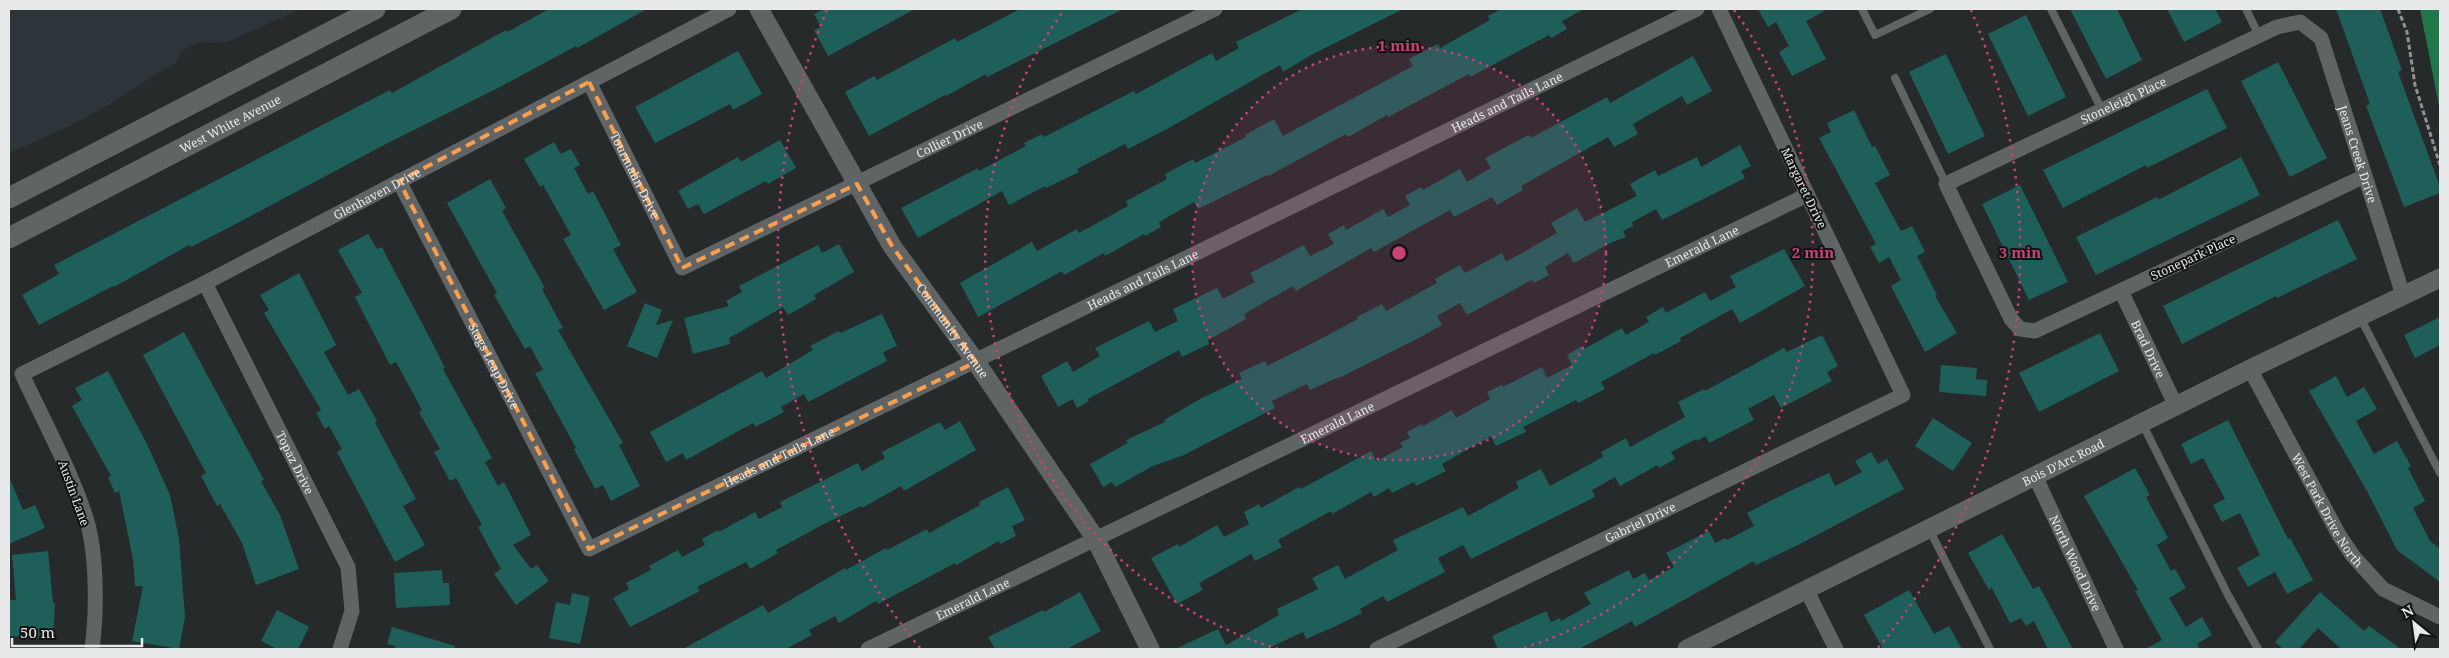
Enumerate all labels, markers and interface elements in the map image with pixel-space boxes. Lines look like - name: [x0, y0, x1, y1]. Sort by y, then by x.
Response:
- text: 1 min: [1378, 35, 1420, 55]
- street label: Heads and Tails Lane: [1448, 67, 1565, 136]
- street label: Stoneleigh Place: [2077, 72, 2169, 128]
- street label: West White Avenue: [177, 90, 284, 157]
- street label: Jeans Creek Drive: [2334, 102, 2382, 205]
- street label: Collier Drive: [913, 115, 985, 162]
- street label: Tourmalin Drive: [607, 129, 664, 221]
- street label: Margaret Drive: [1777, 145, 1831, 231]
- street label: Glenhaven Drive: [330, 163, 424, 223]
- street label: Emerald Lane: [1662, 221, 1741, 271]
- street label: Stonepark Place: [2148, 230, 2238, 284]
- text: 2 min: [1792, 242, 1834, 262]
- text: 3 min: [1999, 242, 2041, 262]
- centre of rings: [1390, 244, 1408, 262]
- street label: Heads and Tails Lane: [1084, 245, 1201, 314]
- street label: Community Avenue: [913, 280, 993, 381]
- street label: Brad Drive: [2128, 317, 2170, 380]
- street label: Stags Leap Drive: [465, 320, 524, 412]
- street label: Emerald Lane: [1297, 397, 1377, 447]
- street label: Heads and Tails Lane: [720, 422, 837, 491]
- street label: Topaz Drive: [272, 428, 318, 497]
- street label: Bois D'Arc Road: [2019, 434, 2108, 490]
- street label: West Park Drive North: [2288, 450, 2368, 571]
- street label: Austin Lane: [54, 458, 94, 528]
- street label: Gabriel Drive: [1602, 498, 1678, 546]
- street label: North Wood Drive: [2046, 512, 2106, 614]
- street label: Emerald Lane: [933, 573, 1012, 624]
- north arrow: [2389, 598, 2439, 648]
- text: N: [2398, 600, 2417, 622]
- scale bar: [12, 616, 142, 648]
- text: 50 m: [20, 622, 55, 642]

